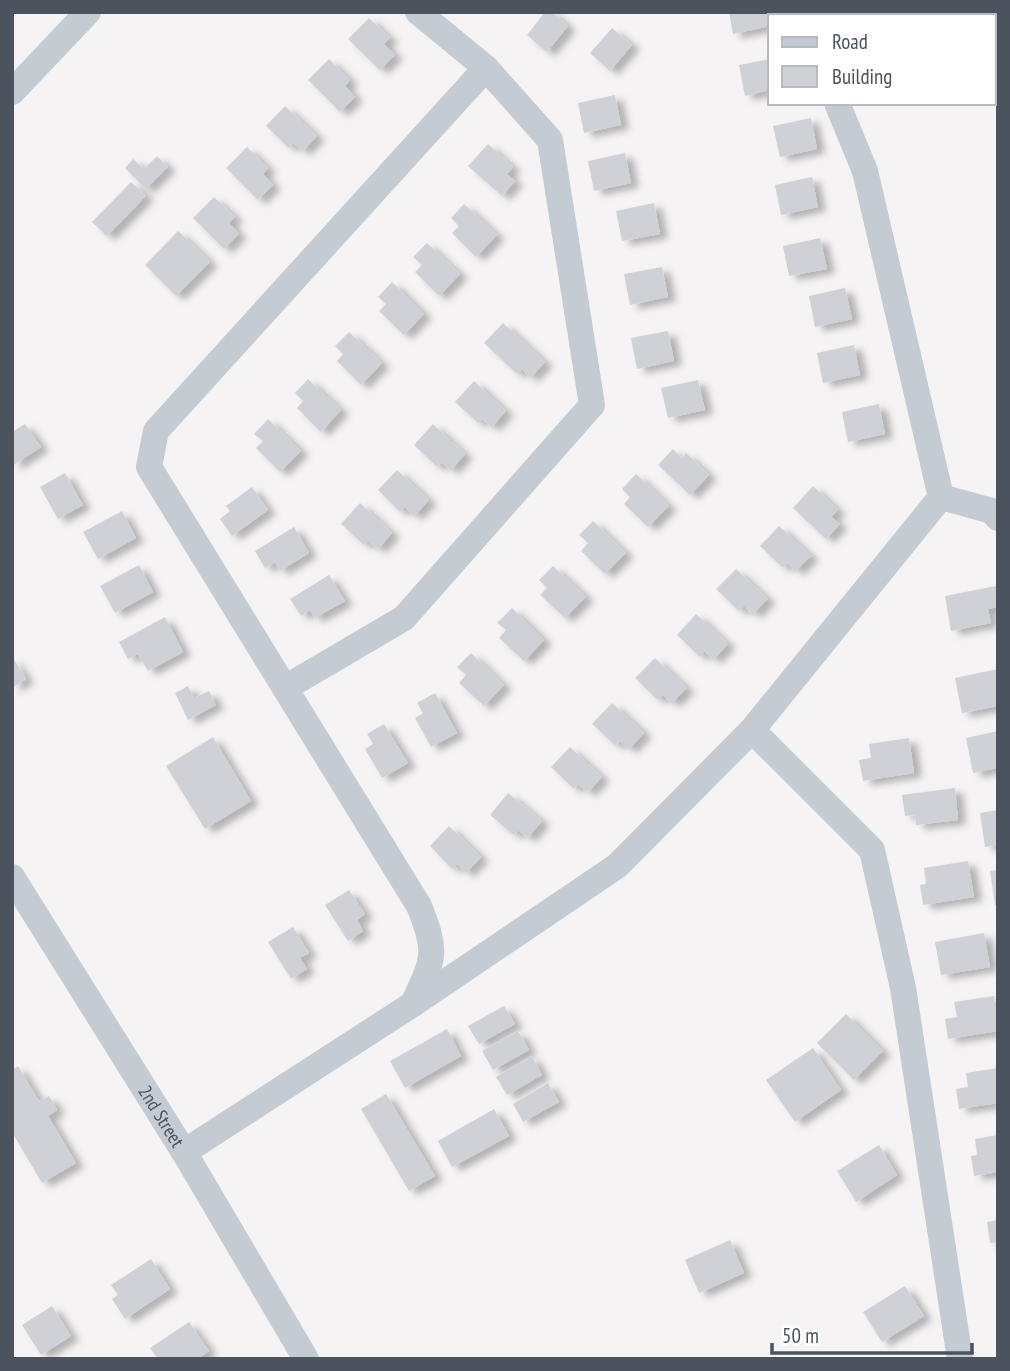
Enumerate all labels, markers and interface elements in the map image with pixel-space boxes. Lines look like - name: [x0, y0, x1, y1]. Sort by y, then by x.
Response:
- legend: [768, 14, 996, 105]
- text: Road: [832, 28, 868, 55]
- text: Building: [832, 63, 892, 90]
- street label: 2nd Street: [133, 1081, 190, 1152]
- scale bar: [772, 1312, 972, 1356]
- text: 50 m: [782, 1322, 819, 1349]

